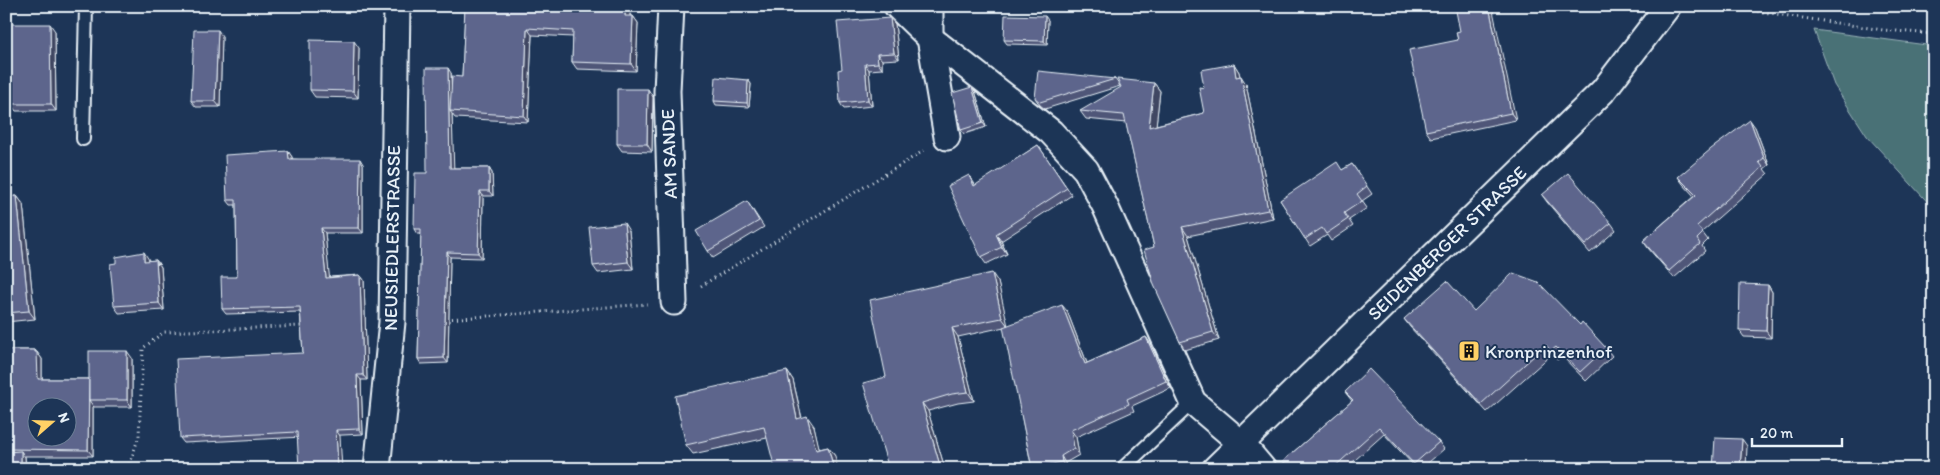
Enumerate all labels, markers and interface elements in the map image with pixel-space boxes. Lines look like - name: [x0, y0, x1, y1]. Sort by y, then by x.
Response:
- street label: AM SANDE: [656, 109, 682, 199]
- street label: NEUSIEDLERSTRASSE: [379, 145, 405, 331]
- street label: SEIDENBERGER STRASSE: [1363, 161, 1531, 325]
- building icon: Kronprinzenhof: [1457, 339, 1481, 363]
- place label: Kronprinzenhof: [1485, 340, 1613, 363]
- north arrow: [28, 398, 78, 448]
- text: N: [54, 410, 73, 425]
- scale bar: [1752, 415, 1842, 447]
- text: 20 m: [1760, 424, 1794, 442]

